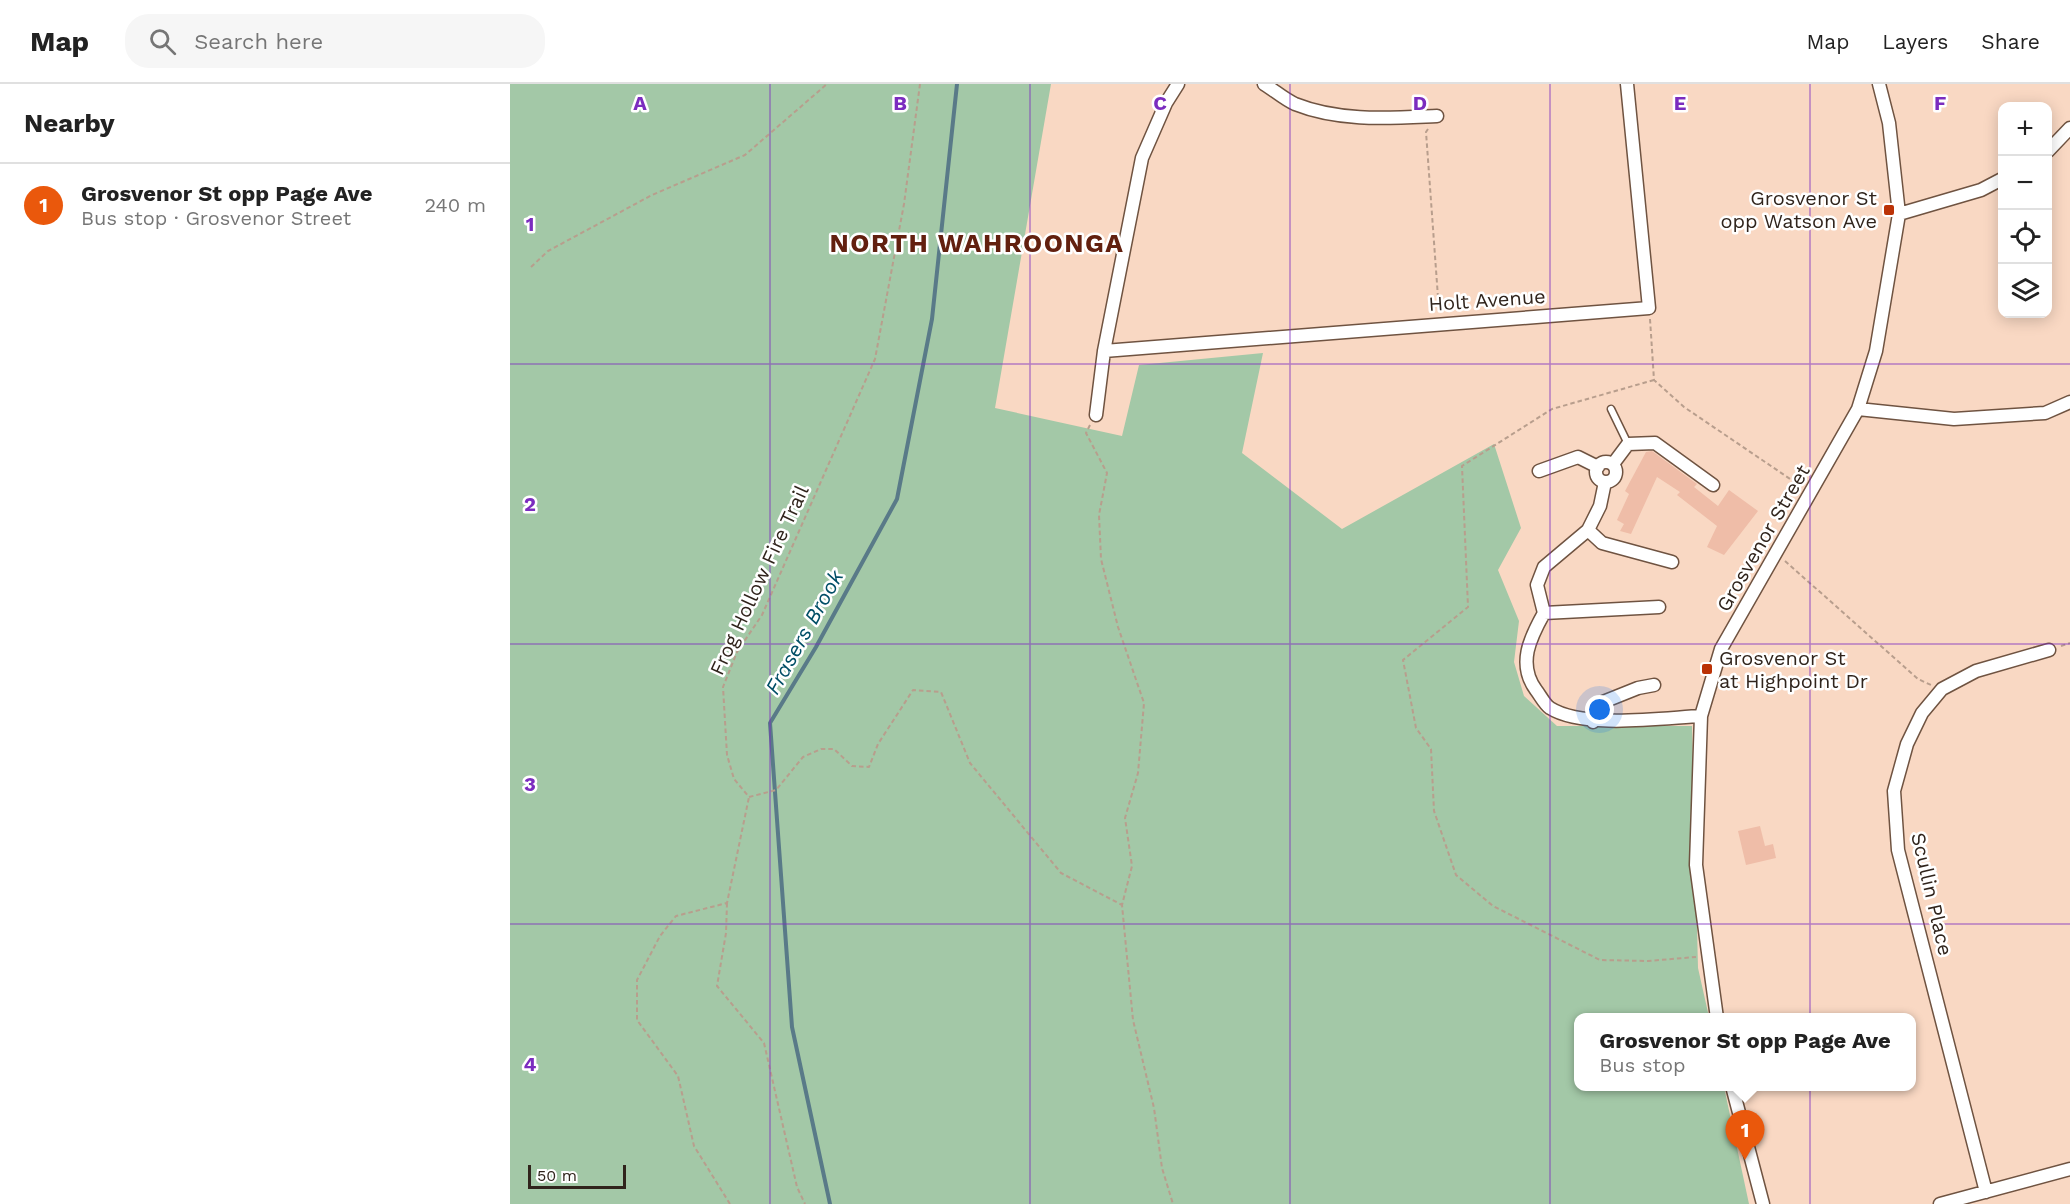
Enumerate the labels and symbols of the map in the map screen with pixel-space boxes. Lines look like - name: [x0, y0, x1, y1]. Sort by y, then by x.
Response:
- text: A: [633, 91, 647, 115]
- text: B: [893, 91, 907, 115]
- text: C: [1153, 91, 1167, 115]
- text: D: [1413, 91, 1427, 115]
- text: E: [1674, 91, 1686, 115]
- text: F: [1934, 91, 1946, 115]
- place label: Grosvenor St opp Watson Ave: [1720, 186, 1878, 233]
- marker: Grosvenor St opp Watson Ave: [1882, 203, 1896, 217]
- text: 1: [526, 212, 534, 236]
- district label: NORTH WAHROONGA: [830, 228, 1124, 258]
- street label: Holt Avenue: [1428, 284, 1546, 316]
- street label: Grosvenor Street: [1711, 460, 1815, 616]
- street label: Frog Hollow Fire Trail: [704, 481, 814, 679]
- text: 2: [524, 492, 536, 516]
- water label: Frasers Brook: [760, 565, 849, 698]
- place label: Grosvenor St at Highpoint Dr: [1719, 646, 1868, 693]
- marker: Grosvenor St at Highpoint Dr: [1700, 662, 1714, 676]
- your location: [1585, 695, 1614, 724]
- text: 3: [524, 772, 536, 796]
- street label: Scullin Place: [1906, 830, 1958, 958]
- text: 4: [524, 1052, 537, 1076]
- pin: 1: [1726, 1110, 1764, 1160]
- scale bar: [528, 1162, 626, 1190]

